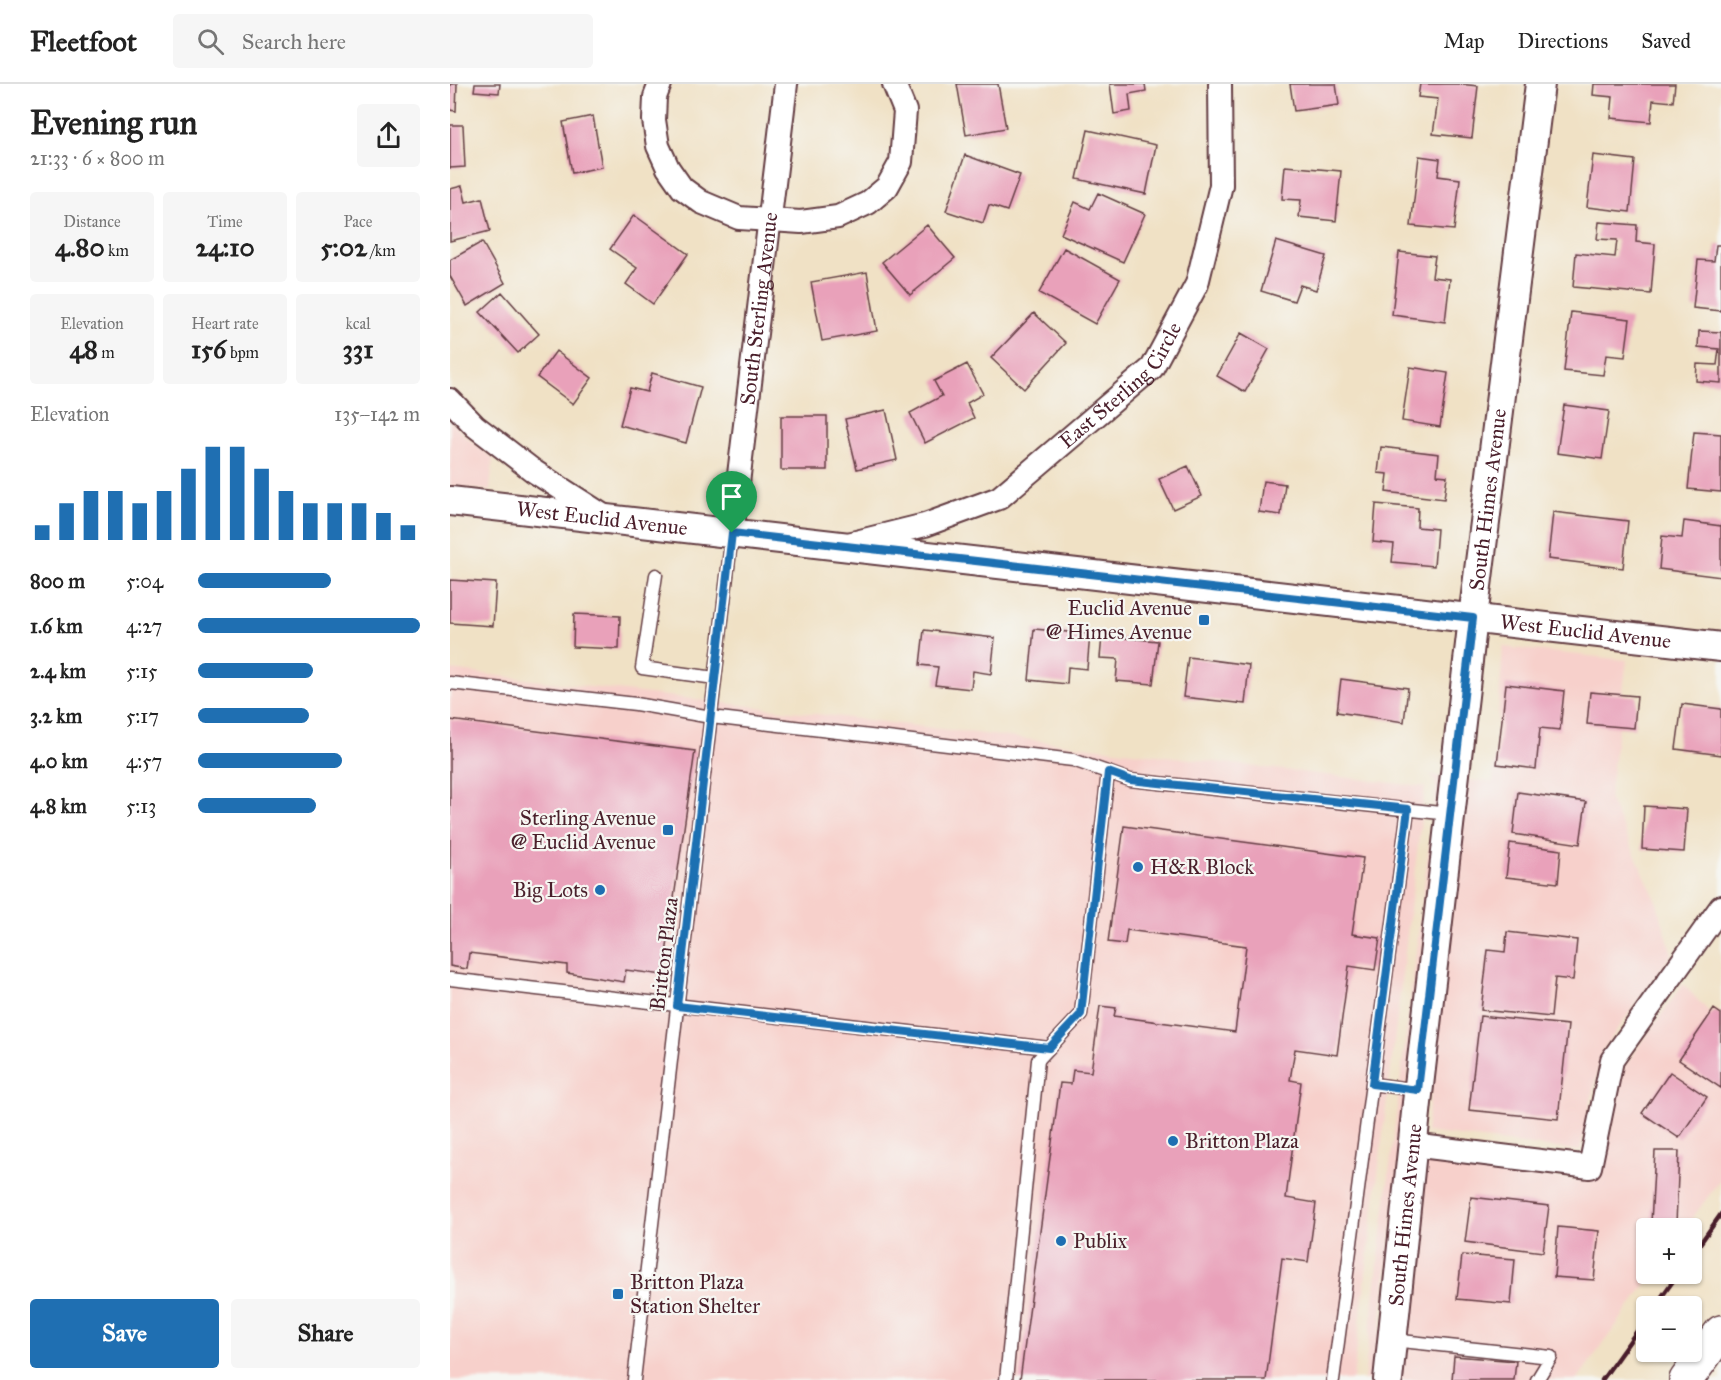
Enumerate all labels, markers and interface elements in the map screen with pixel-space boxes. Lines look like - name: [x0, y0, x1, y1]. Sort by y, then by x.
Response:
- search box: [173, 14, 593, 68]
- text: Fleetfoot: [30, 24, 137, 59]
- icon: search: [194, 25, 227, 58]
- text: Search here: [242, 28, 346, 55]
- text: Map: [1444, 28, 1485, 54]
- text: Directions: [1518, 28, 1608, 54]
- text: Saved: [1641, 28, 1691, 54]
- text: Evening run: [30, 103, 197, 143]
- button: share: [357, 104, 420, 167]
- text: 21:33 · 6 × 800 m: [30, 146, 165, 170]
- street label: South Sterling Avenue: [734, 211, 784, 406]
- text: Distance: [63, 212, 121, 231]
- text: Time: [207, 212, 243, 231]
- text: Pace: [343, 212, 373, 231]
- text: 4.80: [55, 231, 105, 263]
- text: 24:10: [195, 231, 255, 263]
- text: 5:02: [320, 231, 367, 263]
- text: km: [105, 241, 129, 260]
- text: /km: [367, 241, 396, 260]
- text: Elevation: [60, 314, 124, 333]
- text: Heart rate: [191, 314, 259, 333]
- text: kcal: [345, 314, 371, 333]
- street label: East Sterling Circle: [1054, 317, 1187, 454]
- text: 48: [69, 333, 98, 365]
- text: 156: [191, 333, 226, 365]
- text: 331: [342, 333, 374, 365]
- text: m: [98, 343, 115, 362]
- text: bpm: [226, 343, 259, 362]
- text: Elevation: [30, 402, 109, 426]
- text: 135–142 m: [334, 402, 420, 426]
- street label: South Himes Avenue: [1464, 407, 1512, 592]
- pin: [706, 471, 757, 533]
- icon: arrive: [715, 480, 748, 513]
- street label: West Euclid Avenue: [515, 496, 689, 541]
- text: 800 m: [30, 569, 85, 593]
- text: 5:04: [126, 569, 163, 593]
- place label: Euclid Avenue @ Himes Avenue: [1046, 595, 1192, 645]
- street label: West Euclid Avenue: [1499, 609, 1673, 654]
- marker: Euclid Avenue @ Himes Avenue: [1197, 613, 1211, 627]
- text: 1.6 km: [30, 614, 83, 638]
- text: 4:27: [126, 614, 162, 638]
- text: 2.4 km: [30, 659, 86, 683]
- text: 5:15: [126, 659, 157, 683]
- text: 3.2 km: [30, 704, 82, 728]
- text: 5:17: [126, 704, 159, 728]
- text: 4.0 km: [30, 749, 88, 773]
- text: 4:57: [126, 749, 162, 773]
- text: 4.8 km: [30, 794, 87, 818]
- text: 5:13: [126, 794, 156, 818]
- place label: Sterling Avenue @ Euclid Avenue: [511, 805, 656, 855]
- marker: Sterling Avenue @ Euclid Avenue: [661, 823, 675, 837]
- place label: H&R Block: [1150, 854, 1254, 880]
- marker: H&R Block: [1131, 860, 1145, 874]
- place label: Big Lots: [513, 877, 588, 903]
- marker: Big Lots: [593, 883, 607, 897]
- street label: Britton Plaza: [644, 896, 684, 1012]
- street label: South Himes Avenue: [1383, 1122, 1428, 1307]
- place label: Britton Plaza: [1185, 1128, 1299, 1154]
- marker: Britton Plaza: [1166, 1134, 1180, 1148]
- map controls: [1636, 1218, 1702, 1362]
- button: +: [1636, 1218, 1702, 1284]
- place label: Publix: [1073, 1228, 1128, 1254]
- marker: Publix: [1054, 1234, 1068, 1248]
- place label: Britton Plaza Station Shelter: [630, 1269, 760, 1319]
- marker: Britton Plaza Station Shelter: [611, 1287, 625, 1301]
- button: −: [1636, 1296, 1702, 1362]
- button: Save: [30, 1299, 219, 1368]
- button: Share: [231, 1299, 420, 1368]

